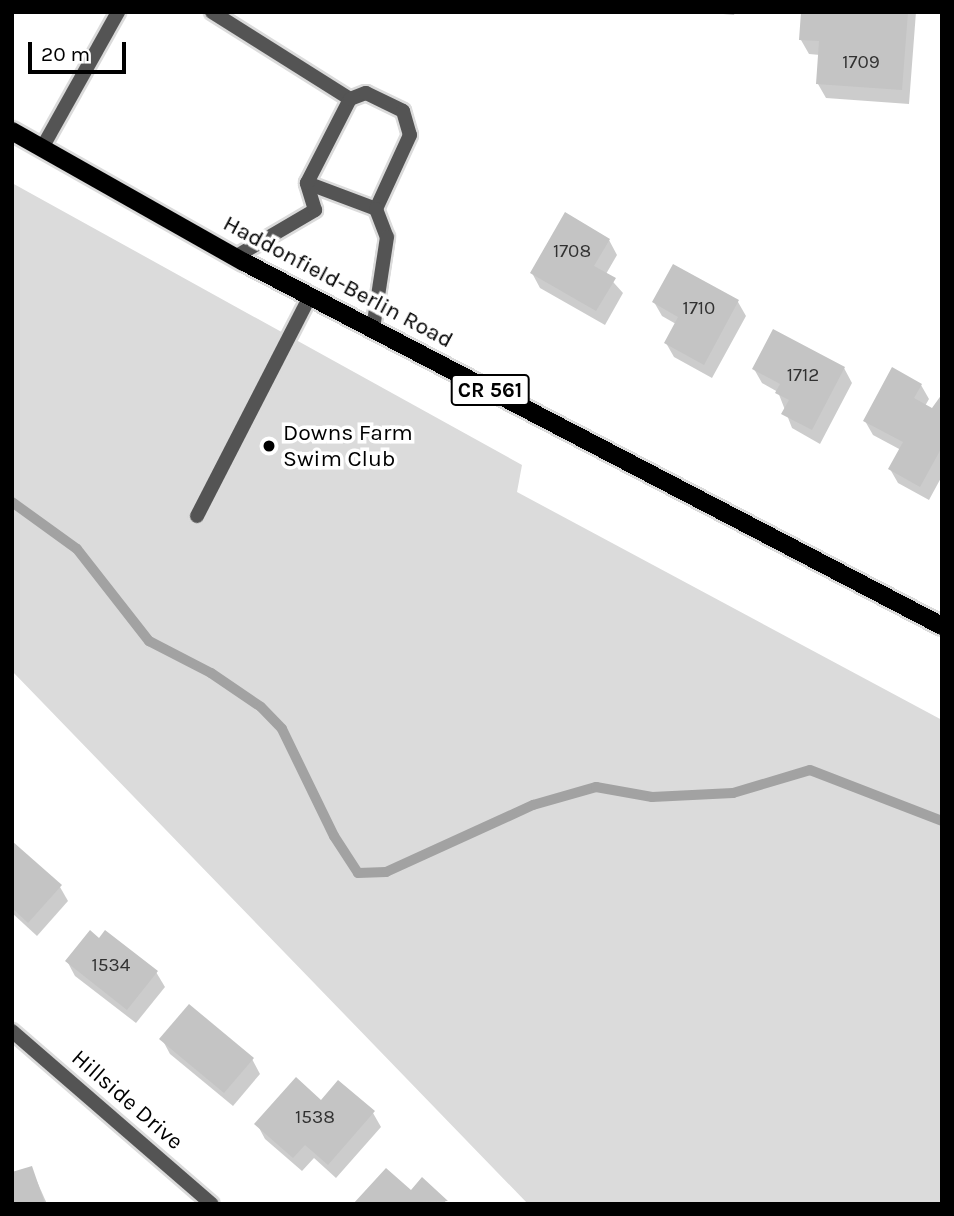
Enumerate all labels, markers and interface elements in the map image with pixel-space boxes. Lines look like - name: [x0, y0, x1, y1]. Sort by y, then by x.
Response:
- scale bar: [32, 28, 130, 72]
- text: 20 m: [41, 42, 90, 66]
- house number: 1709: [842, 52, 880, 74]
- street label: Haddonfield-Berlin Road: [218, 210, 458, 354]
- house number: 1708: [553, 241, 591, 263]
- house number: 1710: [683, 298, 715, 320]
- house number: 1712: [787, 365, 819, 387]
- road number: CR 561: [450, 372, 530, 408]
- place label: Downs Farm Swim Club: [283, 419, 413, 473]
- marker: Downs Farm Swim Club: [261, 438, 277, 454]
- house number: 1534: [92, 955, 130, 977]
- street label: Hillside Drive: [66, 1044, 188, 1156]
- house number: 1538: [295, 1107, 335, 1129]

